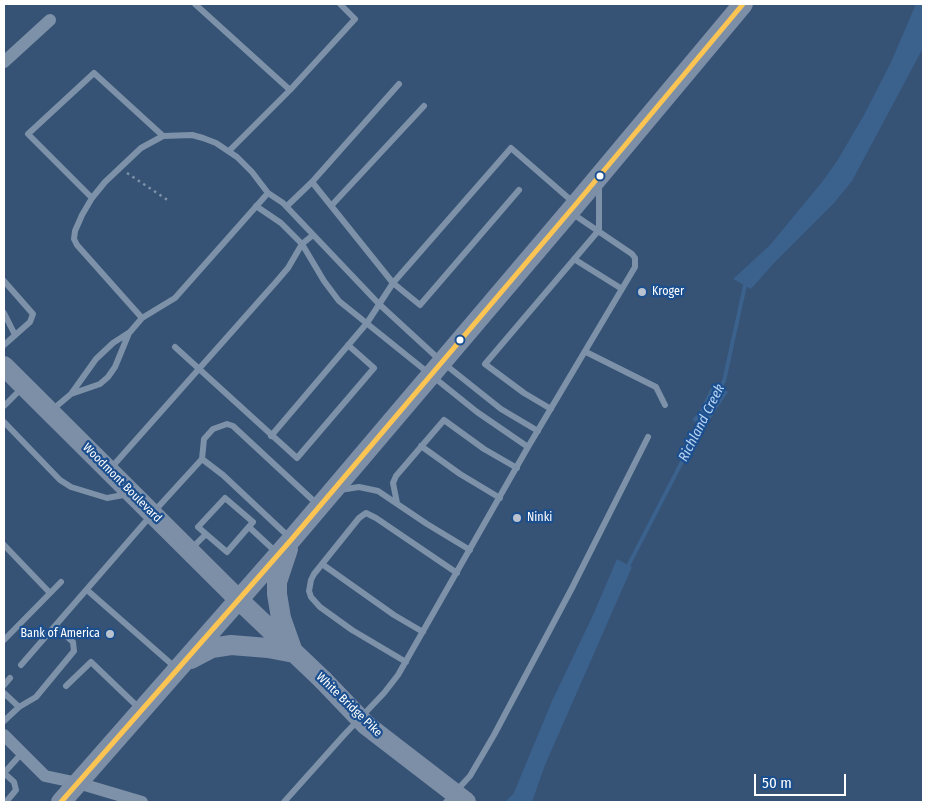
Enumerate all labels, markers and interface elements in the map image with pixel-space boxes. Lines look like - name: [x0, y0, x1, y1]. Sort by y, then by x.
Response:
- unlabelled marker: [595, 171, 605, 181]
- place label: Kroger: [652, 285, 684, 299]
- marker: Kroger: [636, 286, 648, 298]
- unlabelled marker: [455, 335, 465, 345]
- water label: Richland Creek: [675, 381, 729, 465]
- street label: Woodmont Boulevard: [79, 440, 165, 526]
- place label: Ninki: [527, 511, 552, 525]
- marker: Ninki: [511, 512, 523, 524]
- place label: Bank of America: [20, 627, 100, 641]
- marker: Bank of America: [104, 628, 116, 640]
- street label: White Bridge Pike: [313, 670, 385, 740]
- scale bar: [757, 764, 850, 796]
- text: 50 m: [762, 774, 792, 792]

